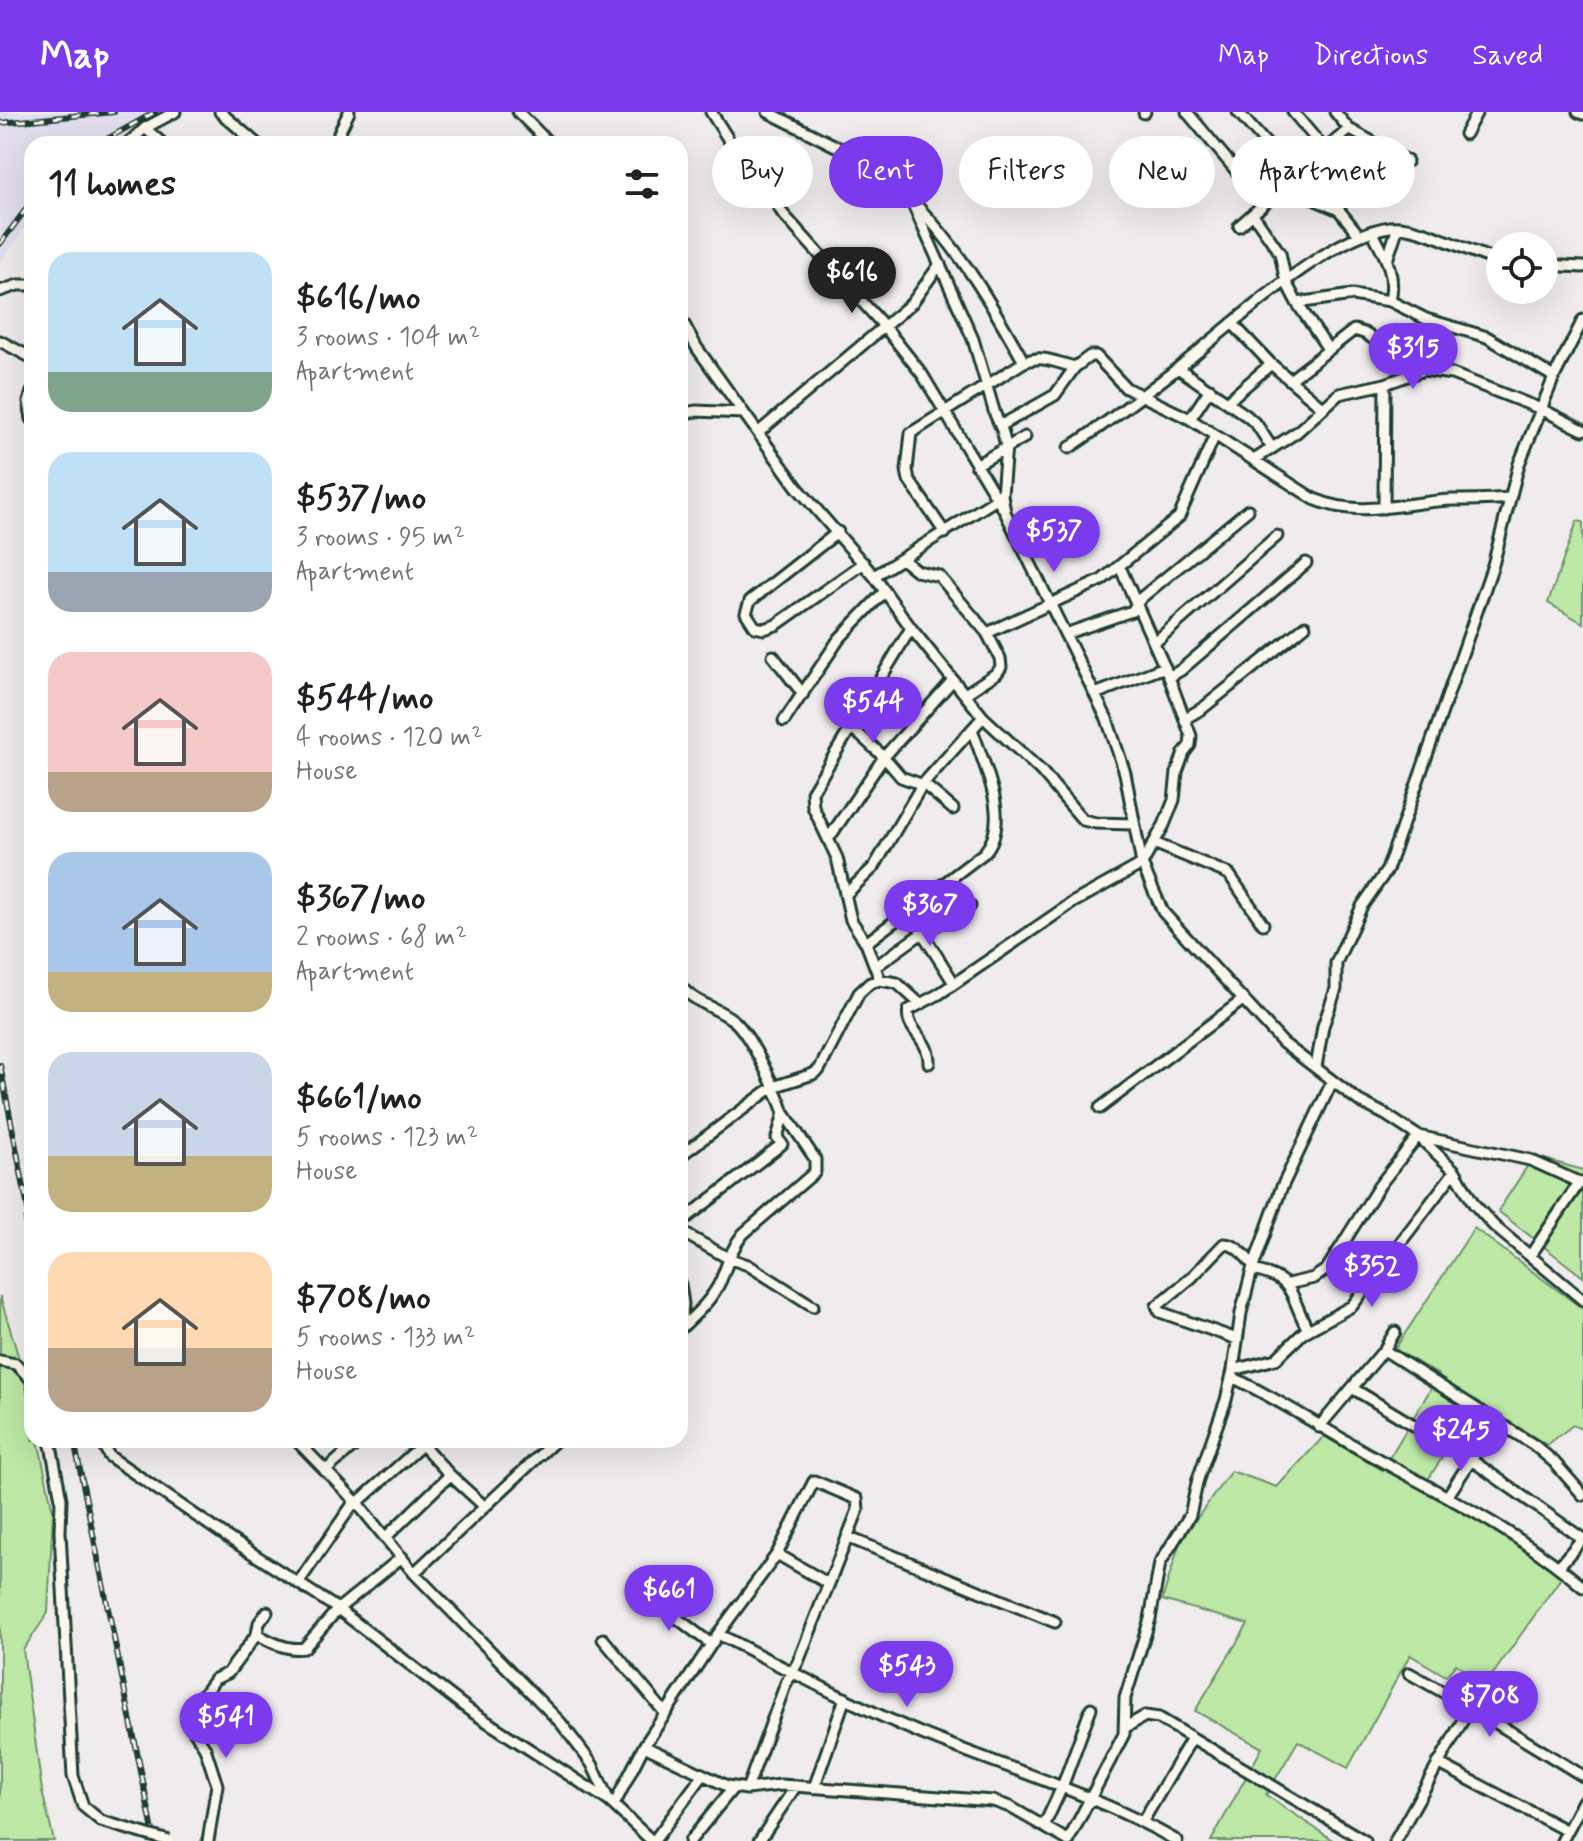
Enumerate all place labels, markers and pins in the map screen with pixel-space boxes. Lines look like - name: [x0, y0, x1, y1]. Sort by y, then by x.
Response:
- pin: $616: [805, 247, 899, 315]
- pin: $315: [1366, 323, 1460, 391]
- pin: $537: [1007, 506, 1101, 574]
- pin: $544: [826, 677, 920, 745]
- pin: $367: [883, 880, 977, 948]
- pin: $352: [1325, 1241, 1419, 1309]
- pin: $245: [1414, 1405, 1508, 1473]
- pin: $661: [622, 1565, 716, 1633]
- pin: $543: [860, 1641, 954, 1709]
- pin: $708: [1443, 1671, 1537, 1739]
- pin: $541: [179, 1692, 273, 1760]

